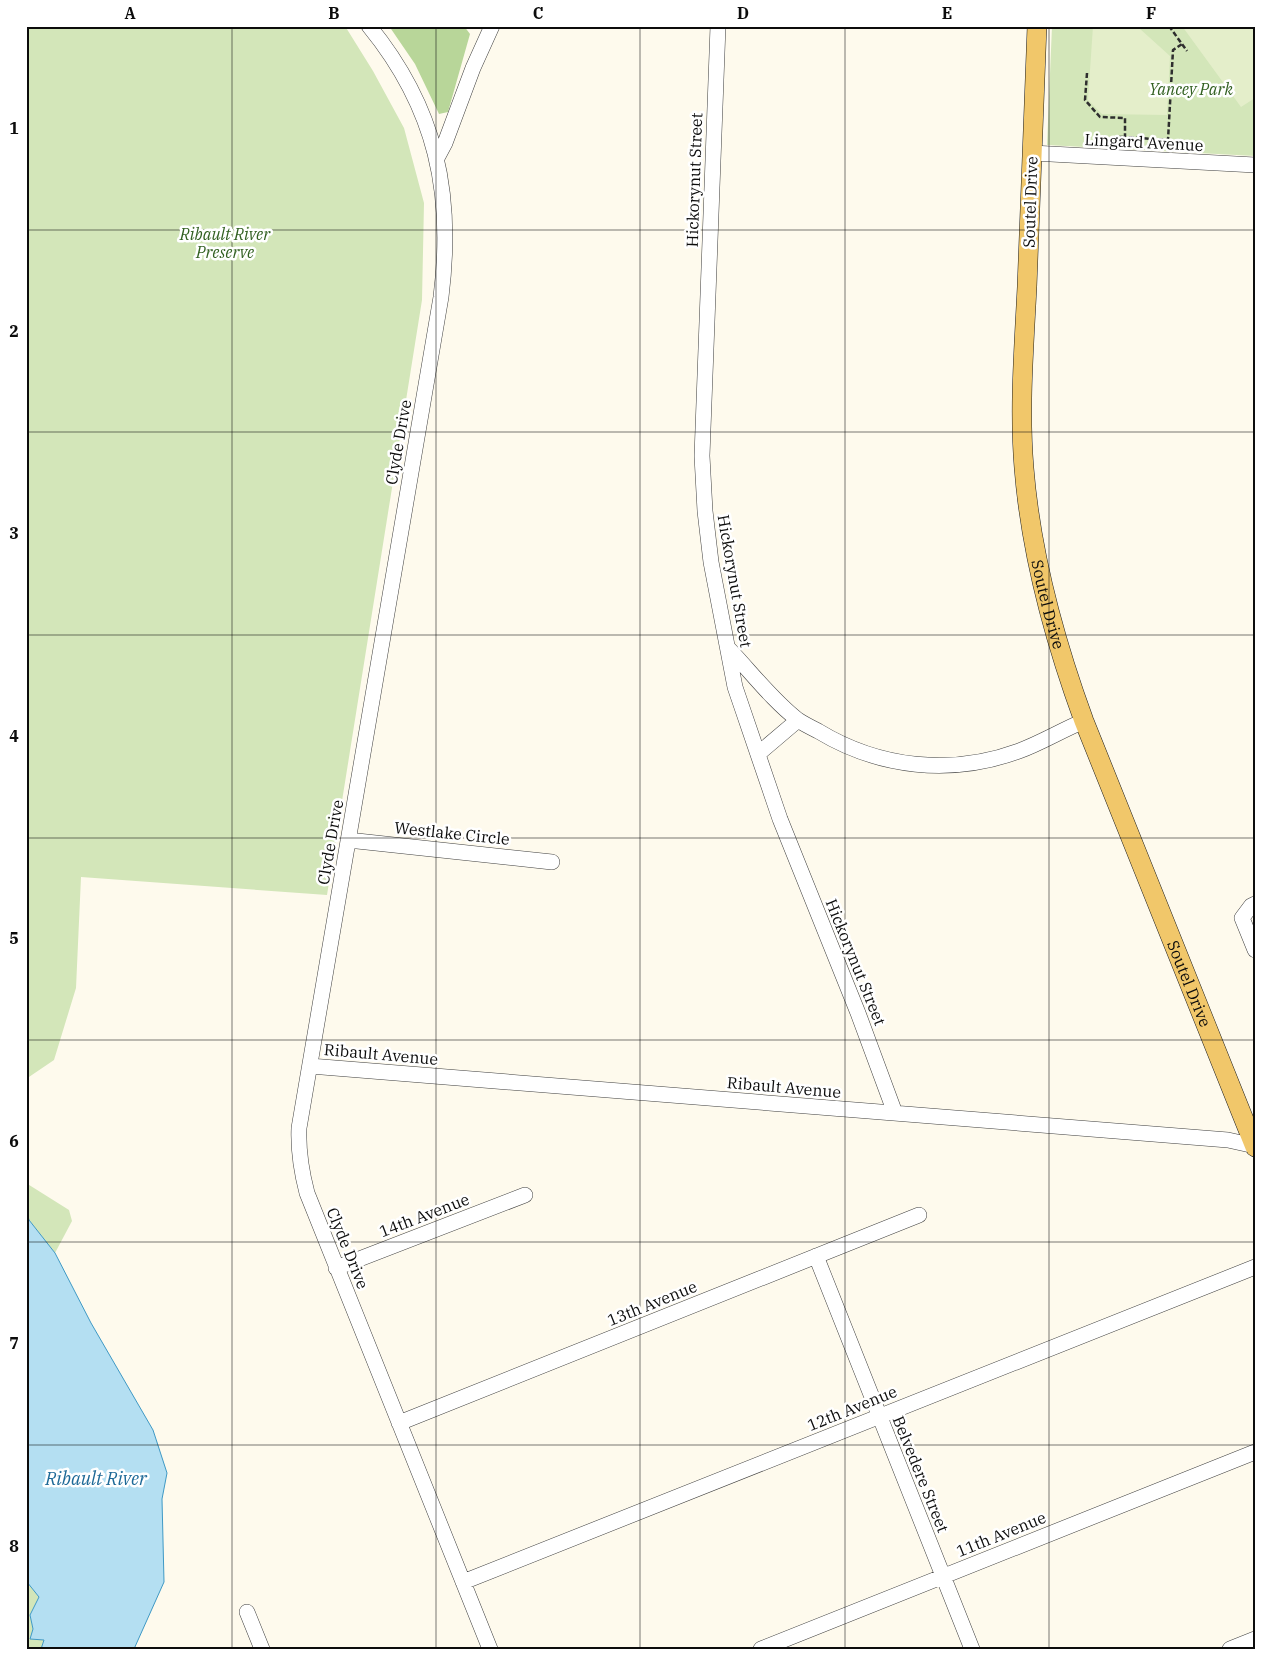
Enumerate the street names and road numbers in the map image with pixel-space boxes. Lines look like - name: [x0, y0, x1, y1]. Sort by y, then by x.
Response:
- street label: Hickorynut Street: [682, 112, 706, 248]
- street label: Lingard Avenue: [1084, 129, 1204, 155]
- street label: Soutel Drive: [1018, 156, 1042, 248]
- street label: Clyde Drive: [381, 398, 415, 486]
- street label: Hickorynut Street: [713, 513, 757, 649]
- street label: Soutel Drive: [1027, 558, 1069, 651]
- street label: Clyde Drive: [313, 798, 347, 886]
- street label: Westlake Circle: [393, 817, 511, 849]
- street label: Hickorynut Street: [822, 896, 891, 1028]
- street label: Soutel Drive: [1163, 937, 1216, 1030]
- street label: Ribault Avenue: [323, 1039, 439, 1069]
- street label: Ribault Avenue: [726, 1072, 842, 1102]
- street label: 14th Avenue: [376, 1189, 472, 1241]
- street label: Clyde Drive: [323, 1204, 373, 1292]
- street label: 13th Avenue: [604, 1276, 700, 1330]
- street label: 12th Avenue: [804, 1381, 900, 1435]
- street label: Belvedere Street: [889, 1413, 954, 1535]
- street label: 11th Avenue: [953, 1507, 1049, 1561]

